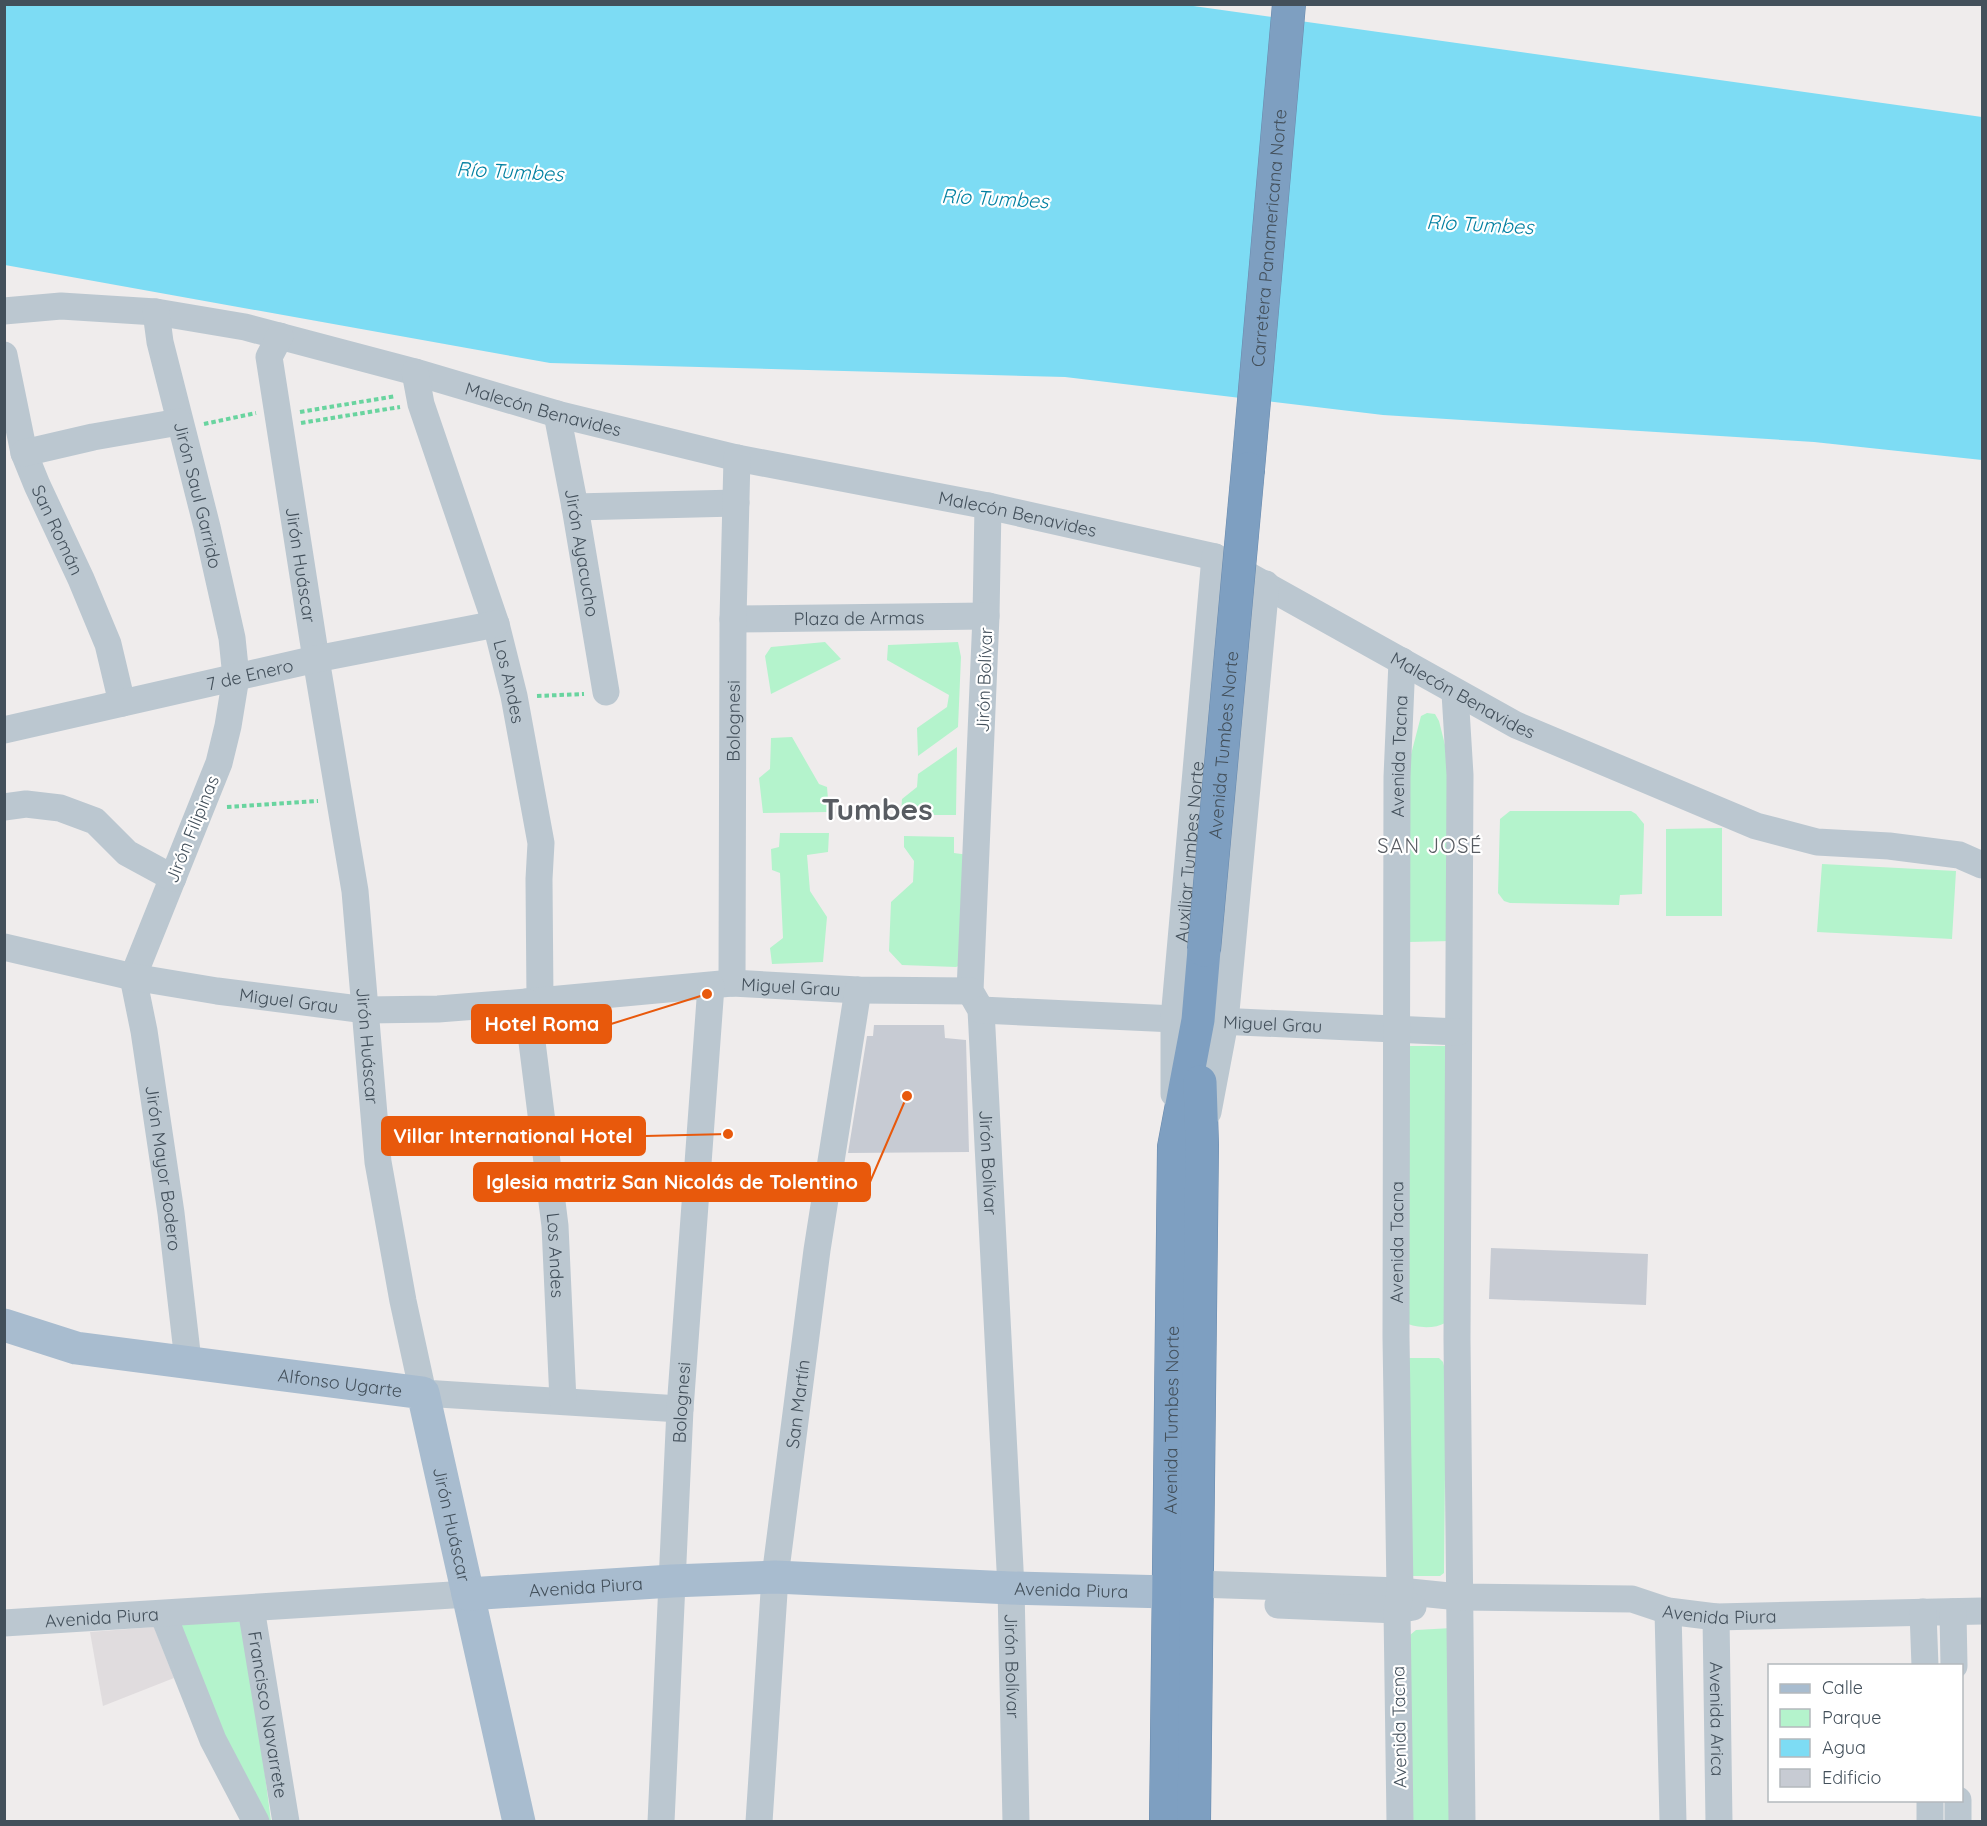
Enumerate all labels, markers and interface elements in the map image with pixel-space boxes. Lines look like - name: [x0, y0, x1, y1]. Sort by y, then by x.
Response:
- street label: Carretera Panamericana Norte: [1246, 108, 1291, 368]
- water label: Río Tumbes: [456, 156, 566, 186]
- water label: Río Tumbes: [941, 183, 1051, 213]
- water label: Río Tumbes: [1426, 209, 1536, 239]
- street label: Malecón Benavides: [462, 376, 624, 441]
- street label: Jirón Saul Garrido: [169, 419, 227, 571]
- street label: San Román: [27, 481, 89, 579]
- street label: Malecón Benavides: [937, 485, 1099, 542]
- street label: Jirón Ayacucho: [560, 487, 605, 618]
- street label: Jirón Huáscar: [281, 505, 322, 624]
- street label: Plaza de Armas: [794, 605, 924, 630]
- street label: Jirón Bolívar: [971, 627, 997, 733]
- street label: Los Andes: [489, 637, 530, 725]
- street label: Malecón Benavides: [1387, 646, 1539, 743]
- street label: Avenida Tumbes Norte: [1203, 650, 1243, 840]
- street label: 7 de Enero: [204, 653, 295, 695]
- street label: Bolognesi: [721, 680, 744, 762]
- street label: Avenida Tacna: [1385, 695, 1412, 818]
- street label: Auxiliar Tumbes Norte: [1169, 760, 1208, 943]
- street label: Jirón Filipinas: [160, 772, 224, 886]
- district label: Tumbes: [821, 790, 933, 828]
- district label: SAN JOSÉ: [1377, 833, 1483, 858]
- street label: Miguel Grau: [741, 972, 841, 1001]
- street label: Miguel Grau: [238, 982, 340, 1018]
- street label: Jirón Huáscar: [352, 987, 385, 1105]
- callout: Hotel Roma: [472, 1005, 611, 1043]
- street label: Miguel Grau: [1222, 1010, 1323, 1037]
- text: Hotel Roma: [485, 1011, 599, 1036]
- street label: Jirón Mayor Bodero: [141, 1084, 187, 1252]
- street label: Jirón Bolívar: [975, 1109, 1003, 1216]
- callout: Villar International Hotel: [382, 1117, 645, 1155]
- text: Villar International Hotel: [393, 1123, 633, 1148]
- callout: Iglesia matriz San Nicolás de Tolentino: [474, 1163, 870, 1201]
- text: Iglesia matriz San Nicolás de Tolentino: [486, 1169, 858, 1194]
- street label: Avenida Tacna: [1385, 1181, 1408, 1304]
- street label: Los Andes: [542, 1211, 570, 1298]
- street label: Avenida Tumbes Norte: [1158, 1326, 1183, 1515]
- street label: San Martín: [780, 1358, 814, 1450]
- street label: Bolognesi: [667, 1361, 695, 1444]
- street label: Alfonso Ugarte: [277, 1363, 404, 1402]
- street label: Jirón Huáscar: [428, 1465, 476, 1584]
- street label: Avenida Piura: [528, 1571, 644, 1602]
- street label: Avenida Piura: [1014, 1577, 1129, 1602]
- street label: Avenida Piura: [1661, 1599, 1777, 1629]
- street label: Avenida Piura: [44, 1602, 160, 1632]
- street label: Jirón Bolívar: [1000, 1613, 1025, 1719]
- street label: Francisco Navarrete: [243, 1629, 293, 1800]
- street label: Avenida Arica: [1705, 1662, 1730, 1776]
- legend: [1768, 1664, 1963, 1802]
- street label: Avenida Tacna: [1386, 1666, 1412, 1788]
- text: Calle: [1822, 1676, 1863, 1699]
- text: Parque: [1822, 1706, 1881, 1729]
- text: Agua: [1822, 1736, 1866, 1759]
- text: Edificio: [1822, 1766, 1881, 1789]

